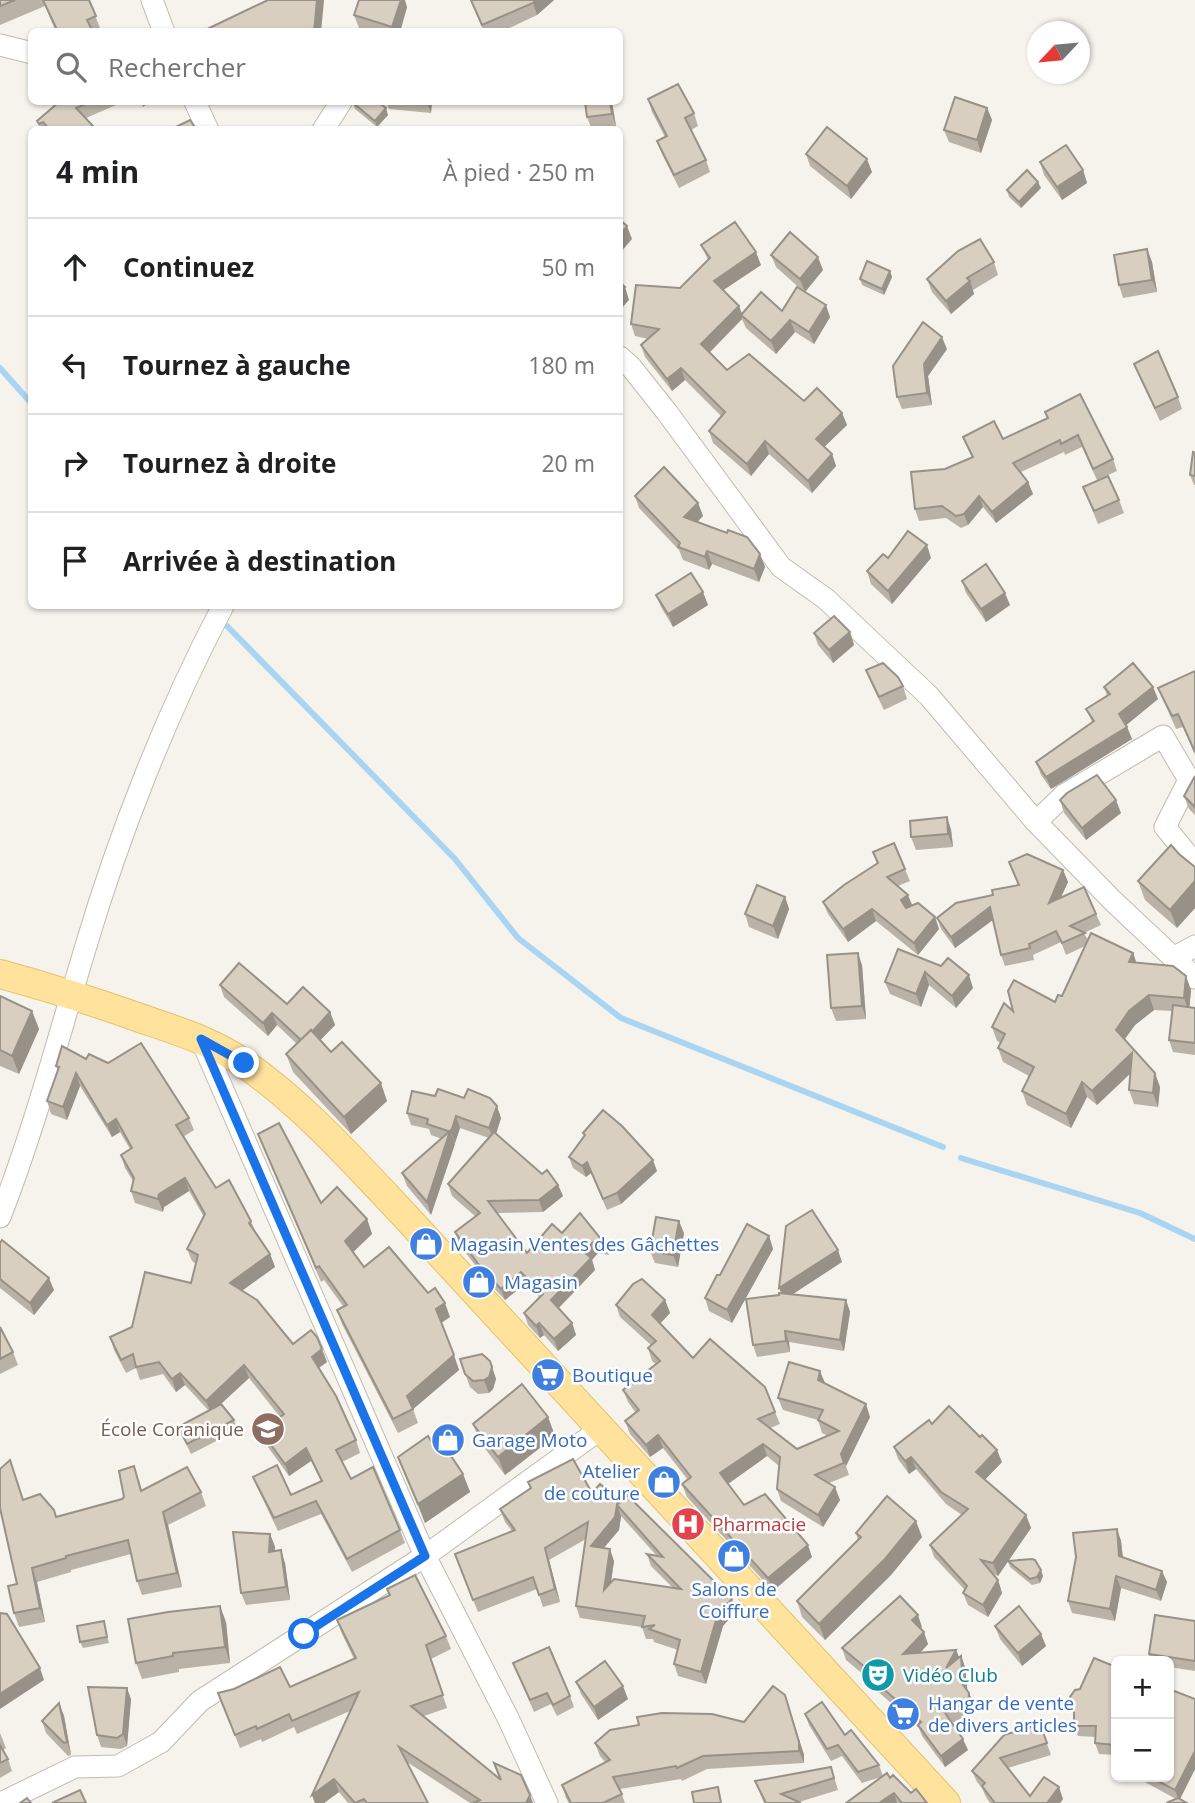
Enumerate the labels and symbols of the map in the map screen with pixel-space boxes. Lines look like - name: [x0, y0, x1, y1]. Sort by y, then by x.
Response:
- north arrow: [1027, 21, 1090, 84]
- route end: [228, 1047, 259, 1078]
- shop icon: Magasin Ventes des Gâchettes: [407, 1225, 445, 1263]
- place label: Magasin Ventes des Gâchettes: [450, 1231, 719, 1257]
- shop icon: Magasin: [460, 1263, 498, 1301]
- place label: Magasin: [504, 1269, 578, 1295]
- supermarket icon: Boutique: [529, 1356, 567, 1394]
- place label: Boutique: [572, 1362, 653, 1388]
- school or university icon: École Coranique: [249, 1410, 287, 1448]
- place label: École Coranique: [100, 1416, 244, 1442]
- shop icon: Garage Moto: [429, 1421, 467, 1459]
- place label: Garage Moto: [472, 1427, 587, 1453]
- place label: Atelier de couture: [544, 1458, 640, 1506]
- shop icon: Atelier de couture: [645, 1463, 683, 1501]
- hospital icon: Pharmacie: [669, 1505, 707, 1543]
- place label: Pharmacie: [712, 1511, 806, 1537]
- shop icon: Salons de Coiffure: [715, 1537, 753, 1575]
- place label: Salons de Coiffure: [691, 1576, 777, 1624]
- route start: [288, 1618, 319, 1649]
- theatre icon: Vidéo Club: [859, 1656, 897, 1694]
- place label: Vidéo Club: [903, 1662, 998, 1688]
- place label: Hangar de vente de divers articles: [928, 1690, 1077, 1738]
- supermarket icon: Hangar de vente de divers articles: [884, 1695, 922, 1733]

